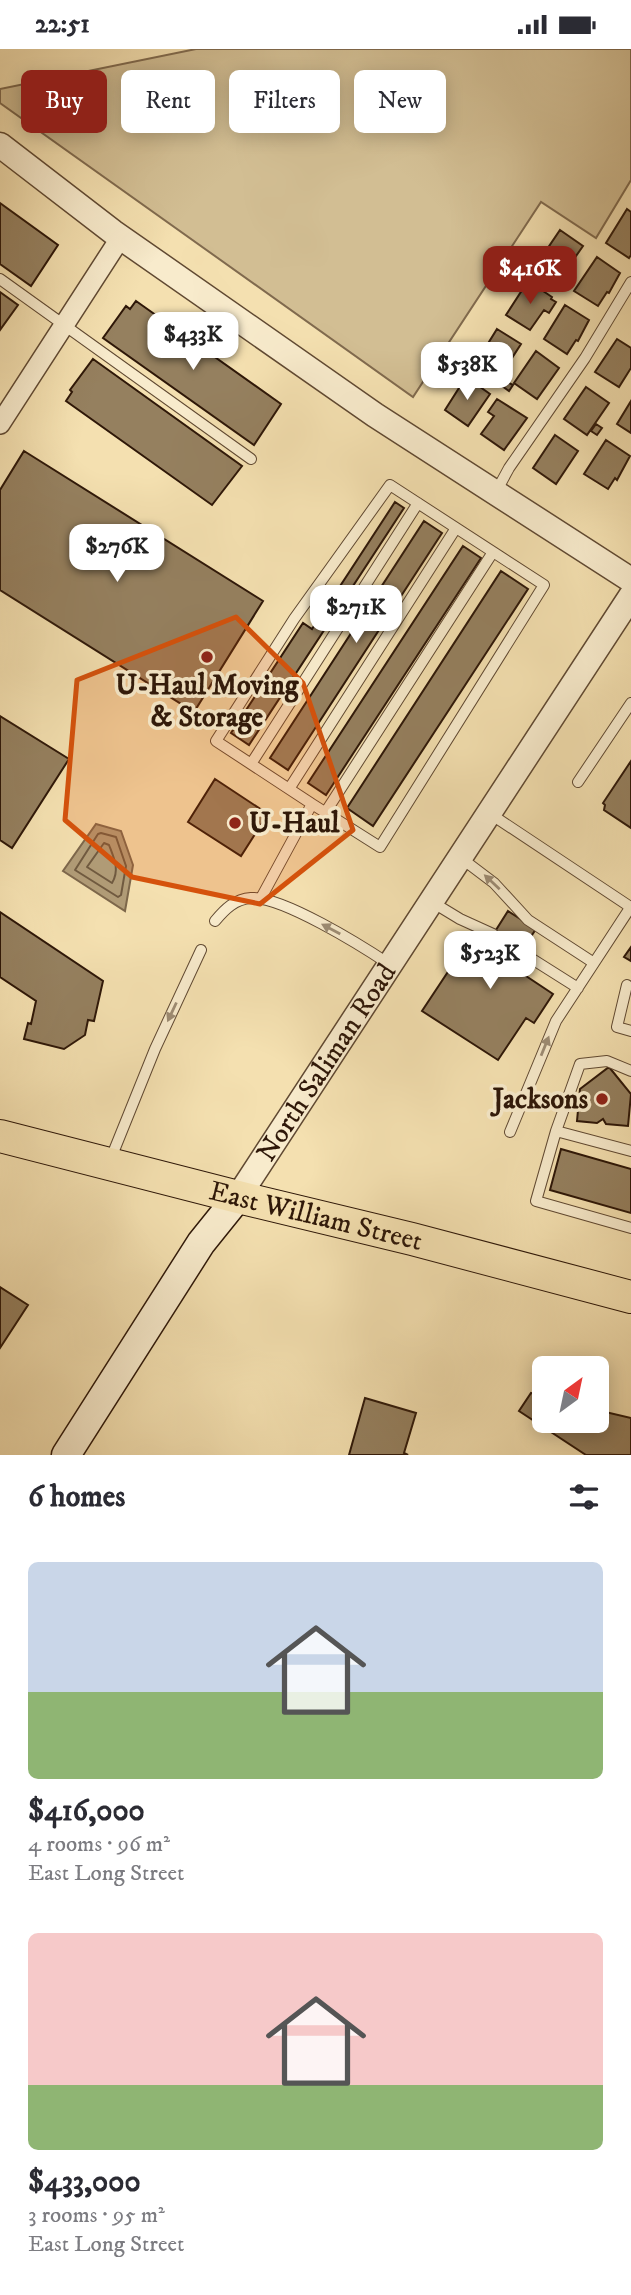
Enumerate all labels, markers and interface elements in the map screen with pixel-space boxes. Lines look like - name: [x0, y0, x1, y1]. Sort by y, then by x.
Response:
- text: 22:51: [35, 8, 90, 41]
- chip: Buy: [21, 70, 107, 133]
- chip: Rent: [121, 70, 215, 133]
- chip: Filters: [229, 70, 340, 133]
- chip: New: [354, 70, 446, 133]
- pin: $416K: [481, 247, 579, 306]
- text: $416K: [499, 254, 561, 283]
- pin: $433K: [144, 313, 242, 372]
- text: $433K: [163, 320, 223, 349]
- pin: $538K: [418, 343, 516, 402]
- text: $538K: [437, 350, 497, 379]
- pin: $276K: [68, 525, 166, 584]
- text: $276K: [85, 532, 149, 561]
- pin: $271K: [307, 585, 405, 645]
- text: $271K: [326, 593, 386, 622]
- marker: U-Haul Moving & Storage: [199, 649, 215, 665]
- place label: U-Haul Moving & Storage: [116, 668, 300, 735]
- place label: U-Haul: [249, 806, 340, 841]
- marker: U-Haul: [227, 815, 243, 831]
- one-way arrow: [484, 875, 501, 891]
- one-way arrow: [321, 924, 341, 935]
- pin: $523K: [441, 932, 539, 991]
- text: $523K: [460, 939, 520, 968]
- street label: North Saliman Road: [249, 956, 404, 1168]
- one-way arrow: [166, 1002, 178, 1022]
- one-way arrow: [540, 1036, 551, 1057]
- place label: Jacksons: [490, 1082, 589, 1117]
- marker: Jacksons: [594, 1091, 610, 1107]
- street label: East William Street: [206, 1173, 427, 1259]
- north arrow: [532, 1356, 609, 1433]
- map controls: [532, 1356, 609, 1433]
- icon: filters: [565, 1478, 603, 1516]
- text: 6 homes: [28, 1479, 125, 1516]
- icon: home: [253, 1607, 379, 1733]
- text: $416,000: [28, 1793, 145, 1830]
- text: 4 rooms · 96 m²: [28, 1830, 170, 1859]
- text: East Long Street: [28, 1859, 184, 1888]
- icon: home: [253, 1978, 379, 2104]
- text: $433,000: [28, 2164, 141, 2201]
- text: 3 rooms · 95 m²: [28, 2201, 165, 2230]
- text: East Long Street: [28, 2230, 184, 2259]

